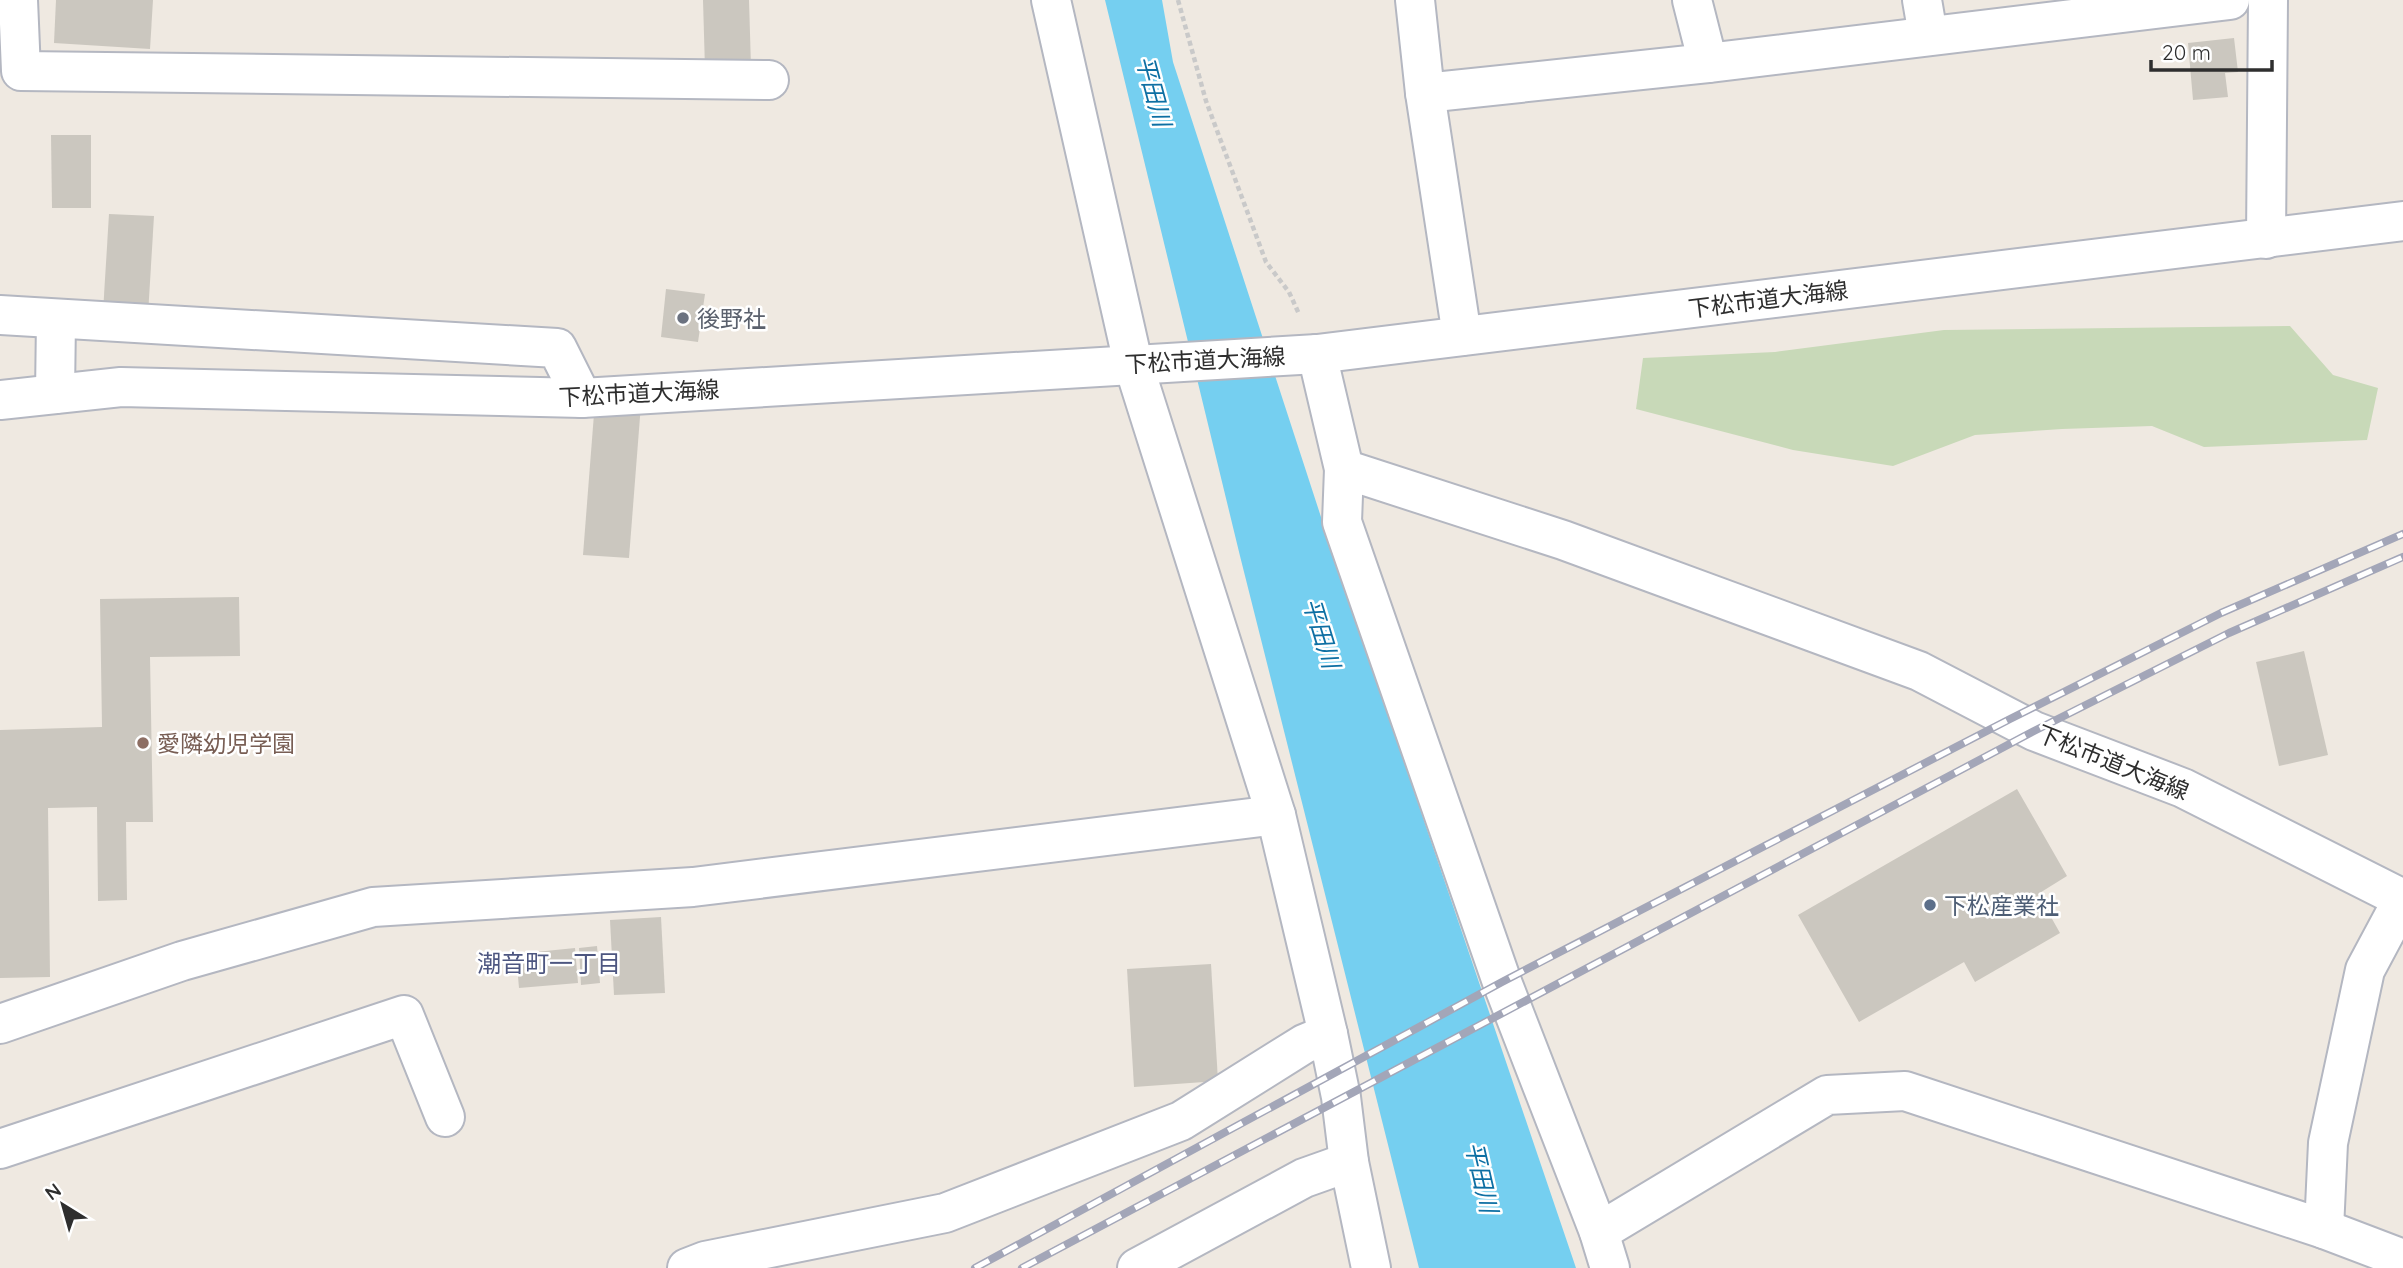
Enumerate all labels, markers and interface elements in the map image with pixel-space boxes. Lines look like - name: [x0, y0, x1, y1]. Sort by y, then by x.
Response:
- scale bar: [2151, 28, 2272, 72]
- text: 20 m: [2162, 39, 2211, 65]
- water label: 平田川: [1130, 52, 1179, 133]
- street label: 下松市道大海線: [1686, 275, 1850, 323]
- place label: 後野社: [697, 304, 766, 333]
- marker: 後野社: [675, 310, 691, 326]
- street label: 下松市道大海線: [1124, 341, 1286, 379]
- street label: 下松市道大海線: [558, 374, 720, 412]
- water label: 平田川: [1297, 594, 1348, 675]
- street label: 下松市道大海線: [2033, 718, 2193, 806]
- place label: 愛隣幼児学園: [157, 729, 295, 758]
- marker: 愛隣幼児学園: [135, 735, 151, 751]
- place label: 下松産業社: [1944, 891, 2059, 920]
- marker: 下松産業社: [1922, 897, 1938, 913]
- district label: 潮音町一丁目: [477, 948, 621, 978]
- water label: 平田川: [1459, 1139, 1505, 1218]
- north arrow: [28, 1170, 98, 1240]
- text: N: [40, 1178, 66, 1205]

